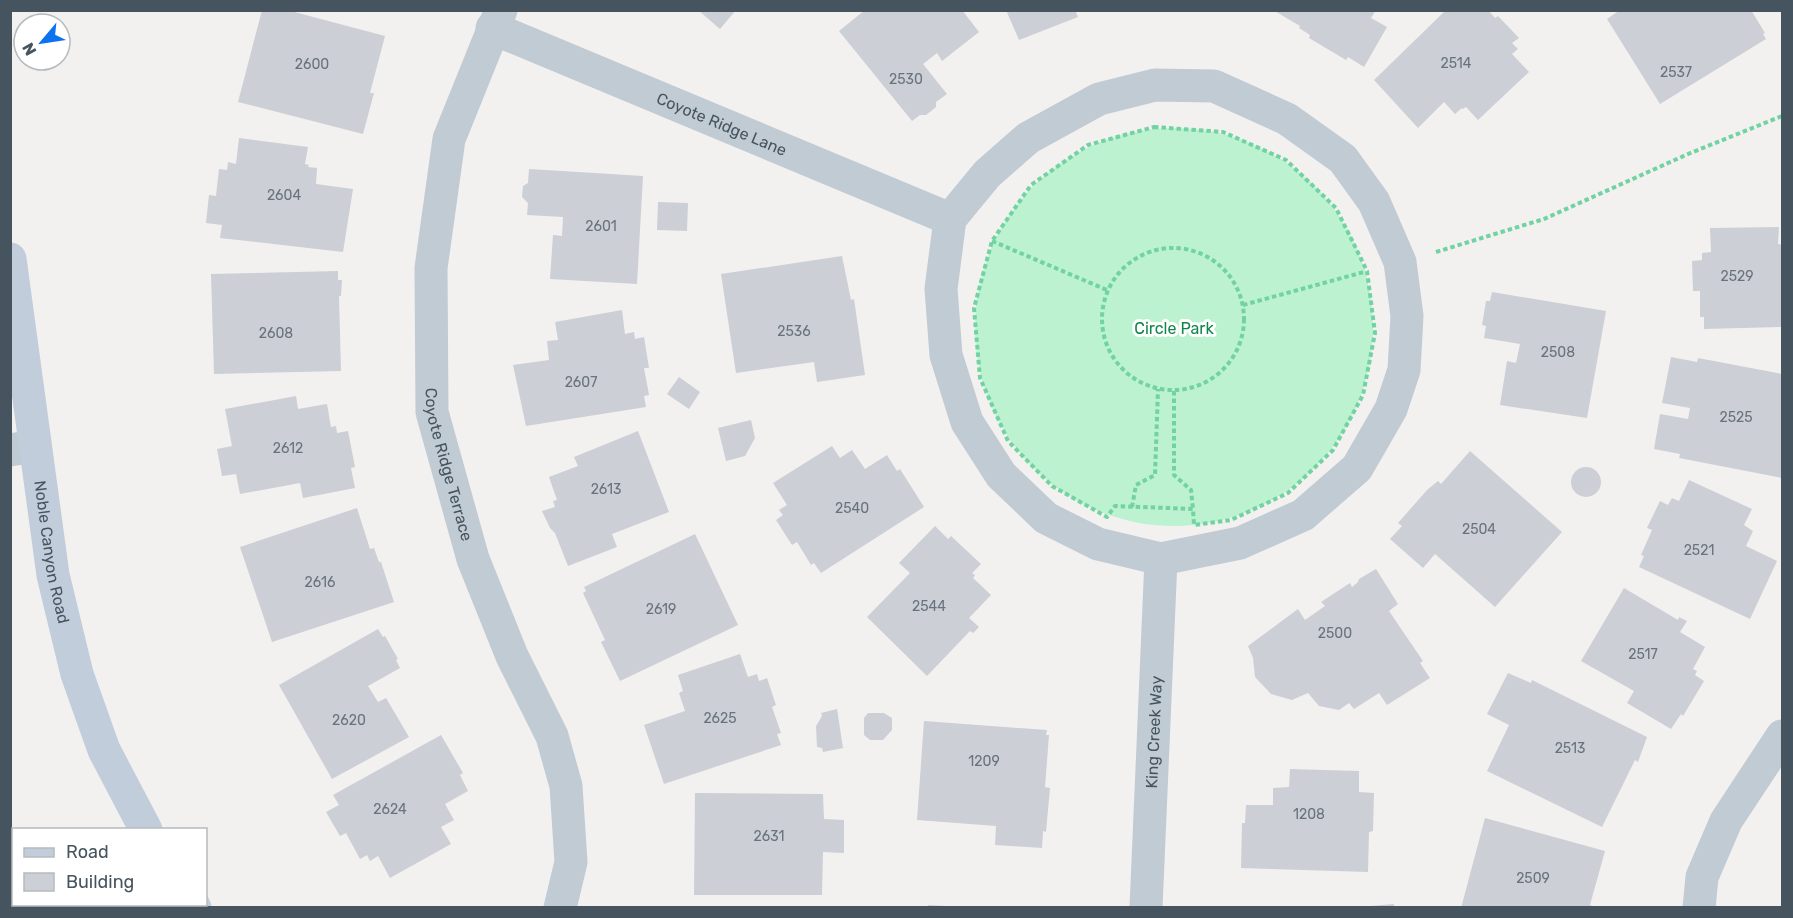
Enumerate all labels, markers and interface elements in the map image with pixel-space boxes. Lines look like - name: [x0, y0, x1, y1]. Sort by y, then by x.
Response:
- north arrow: [12, 12, 72, 72]
- text: N: [18, 39, 40, 59]
- house number: 2514: [1440, 55, 1472, 72]
- house number: 2600: [295, 56, 329, 73]
- house number: 2537: [1660, 64, 1692, 81]
- house number: 2530: [889, 71, 923, 88]
- street label: Coyote Ridge Lane: [654, 88, 790, 159]
- house number: 2604: [267, 187, 301, 204]
- house number: 2601: [585, 218, 617, 235]
- house number: 2529: [1720, 268, 1754, 285]
- park label: Circle Park: [1134, 319, 1214, 338]
- house number: 2536: [777, 323, 811, 340]
- house number: 2608: [259, 325, 293, 342]
- house number: 2508: [1541, 344, 1575, 361]
- house number: 2607: [565, 374, 597, 391]
- street label: Coyote Ridge Terrace: [422, 388, 477, 543]
- house number: 2525: [1719, 409, 1753, 426]
- house number: 2612: [273, 440, 303, 457]
- street label: Noble Canyon Road: [31, 479, 74, 625]
- house number: 2613: [591, 481, 621, 498]
- house number: 2540: [835, 500, 869, 517]
- house number: 2504: [1462, 521, 1496, 538]
- house number: 2521: [1684, 542, 1714, 559]
- house number: 2616: [305, 574, 335, 591]
- house number: 2544: [912, 598, 946, 615]
- house number: 2619: [646, 601, 676, 618]
- house number: 2500: [1318, 625, 1352, 642]
- house number: 2517: [1628, 646, 1658, 663]
- street label: King Creek Way: [1142, 675, 1165, 789]
- house number: 2625: [703, 710, 737, 727]
- house number: 2620: [332, 712, 366, 729]
- house number: 2513: [1555, 740, 1585, 757]
- house number: 1209: [968, 753, 1000, 770]
- house number: 2624: [373, 801, 407, 818]
- house number: 1208: [1293, 806, 1325, 823]
- legend: [12, 828, 207, 906]
- house number: 2631: [754, 828, 784, 845]
- text: Road: [66, 841, 109, 863]
- house number: 2509: [1516, 870, 1550, 887]
- text: Building: [66, 871, 134, 893]

